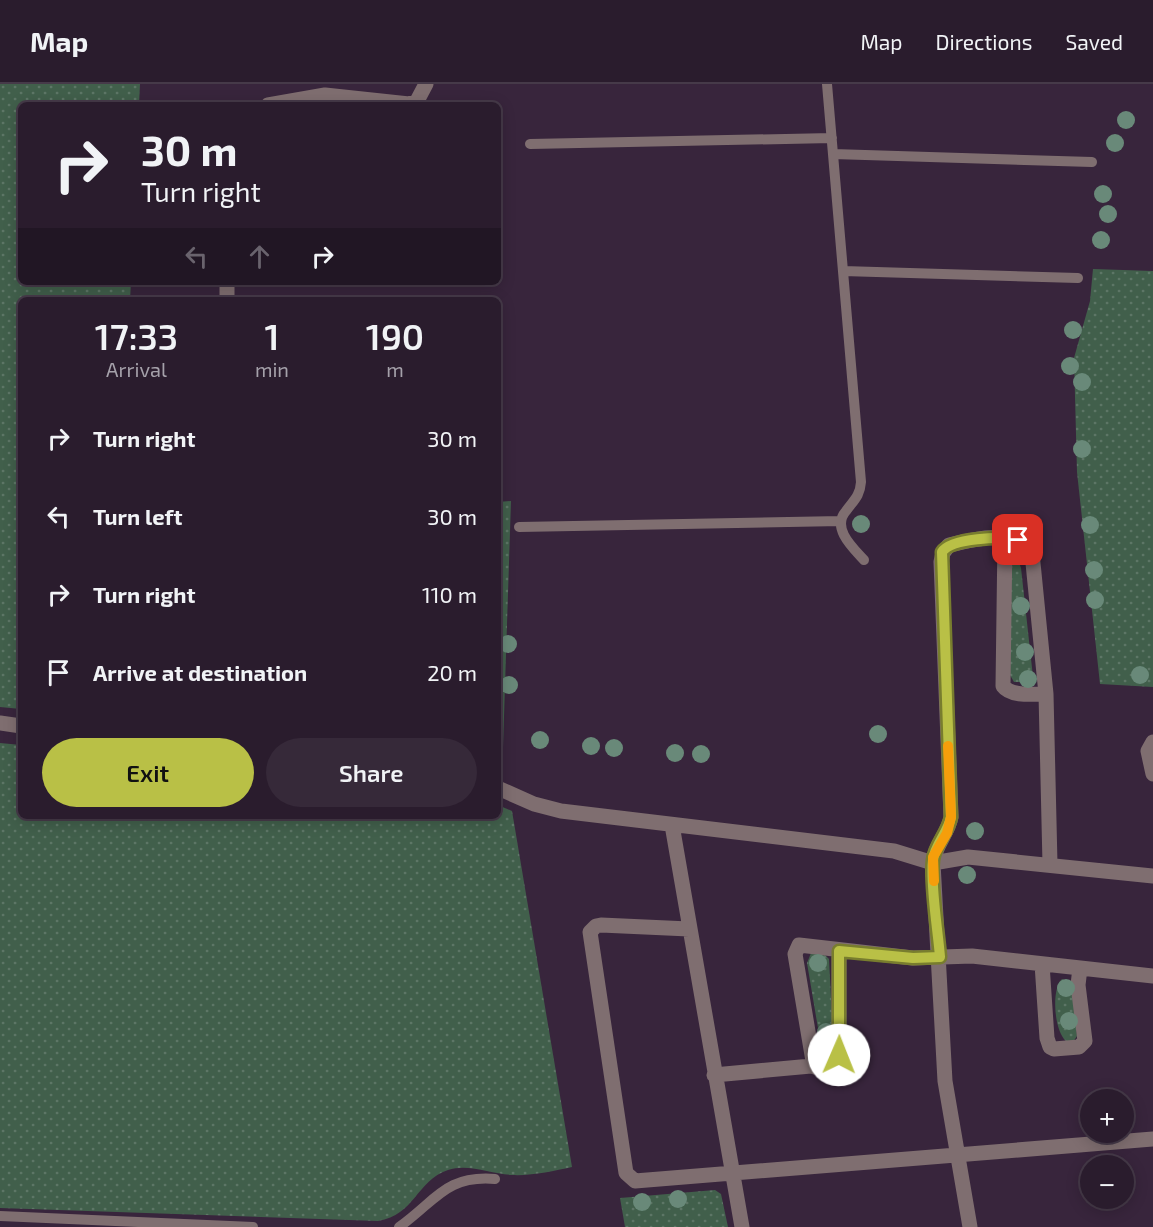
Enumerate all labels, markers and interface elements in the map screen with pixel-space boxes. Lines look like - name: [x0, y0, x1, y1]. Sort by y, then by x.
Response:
- text: Map: [30, 24, 88, 58]
- text: Map: [860, 29, 903, 54]
- text: Directions: [936, 29, 1032, 54]
- text: Saved: [1065, 29, 1123, 54]
- text: 30 m: [141, 124, 237, 174]
- icon: right: [42, 126, 120, 204]
- text: Turn right: [141, 175, 261, 207]
- icon: left: [180, 240, 213, 273]
- icon: ahead: [243, 240, 276, 273]
- icon: right: [306, 240, 339, 273]
- text: 17:33: [95, 314, 178, 357]
- text: 1: [264, 314, 279, 357]
- text: 190: [366, 314, 424, 357]
- text: Arrival: [106, 357, 167, 381]
- text: min: [255, 357, 289, 381]
- text: m: [386, 357, 404, 381]
- icon: right: [42, 422, 75, 455]
- text: Turn right: [93, 425, 195, 451]
- text: 30 m: [427, 425, 477, 451]
- icon: left: [42, 500, 75, 533]
- text: Turn left: [93, 503, 182, 529]
- text: 30 m: [427, 503, 477, 529]
- pin: [992, 514, 1043, 565]
- icon: arrive: [1001, 523, 1034, 556]
- icon: right: [42, 578, 75, 611]
- text: Turn right: [93, 581, 195, 607]
- text: 110 m: [422, 581, 477, 607]
- icon: arrive: [42, 656, 75, 689]
- text: Arrive at destination: [93, 659, 307, 685]
- text: 20 m: [427, 659, 477, 685]
- button: Exit: [42, 738, 254, 807]
- button: Share: [266, 738, 477, 807]
- position arrow: [807, 1023, 871, 1087]
- map controls: [1080, 1089, 1134, 1209]
- button: +: [1080, 1089, 1134, 1143]
- button: −: [1080, 1155, 1134, 1209]

